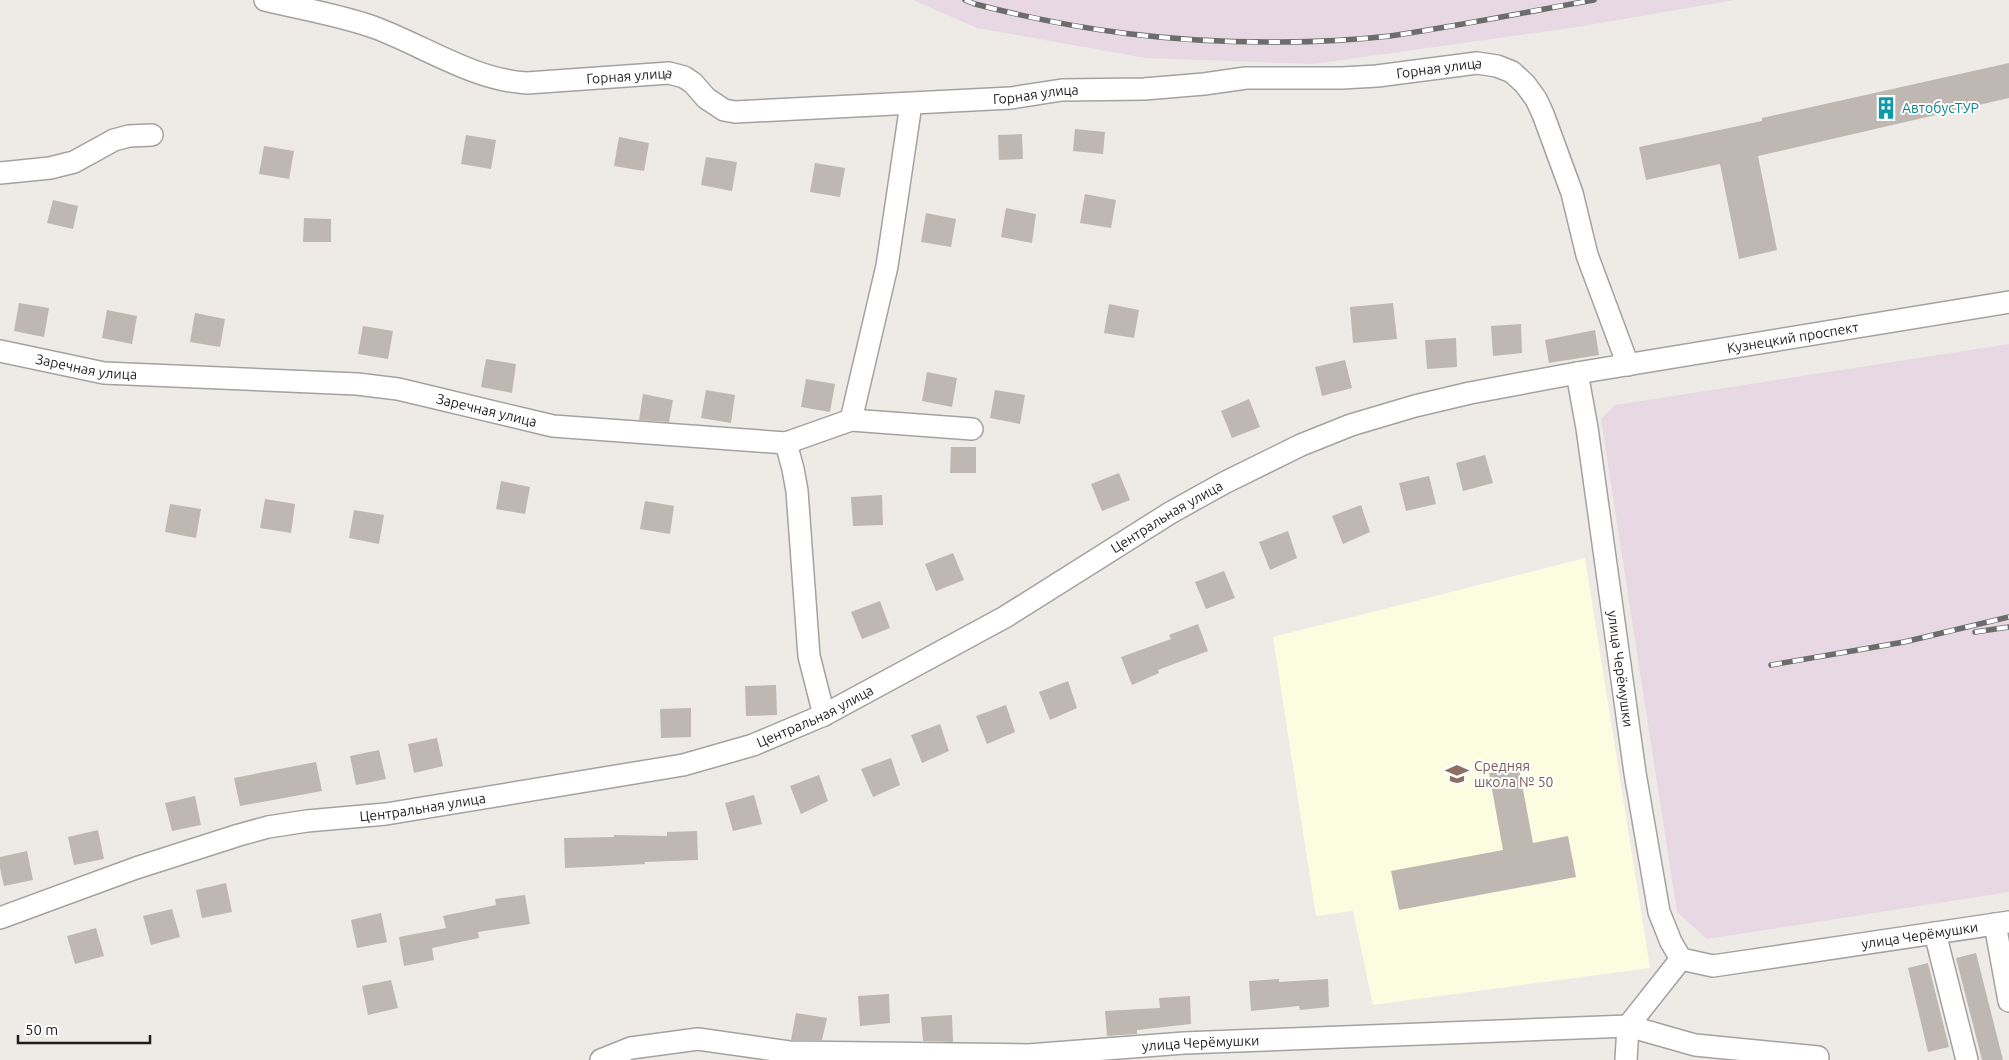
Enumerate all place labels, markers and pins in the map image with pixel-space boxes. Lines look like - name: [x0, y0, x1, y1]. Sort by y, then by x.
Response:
- building icon: АвтобусТУР: [1873, 95, 1899, 121]
- place label: АвтобусТУР: [1902, 100, 1979, 116]
- place label: Средняя школа № 50: [1474, 758, 1554, 790]
- school or university icon: Средняя школа № 50: [1444, 761, 1470, 787]

